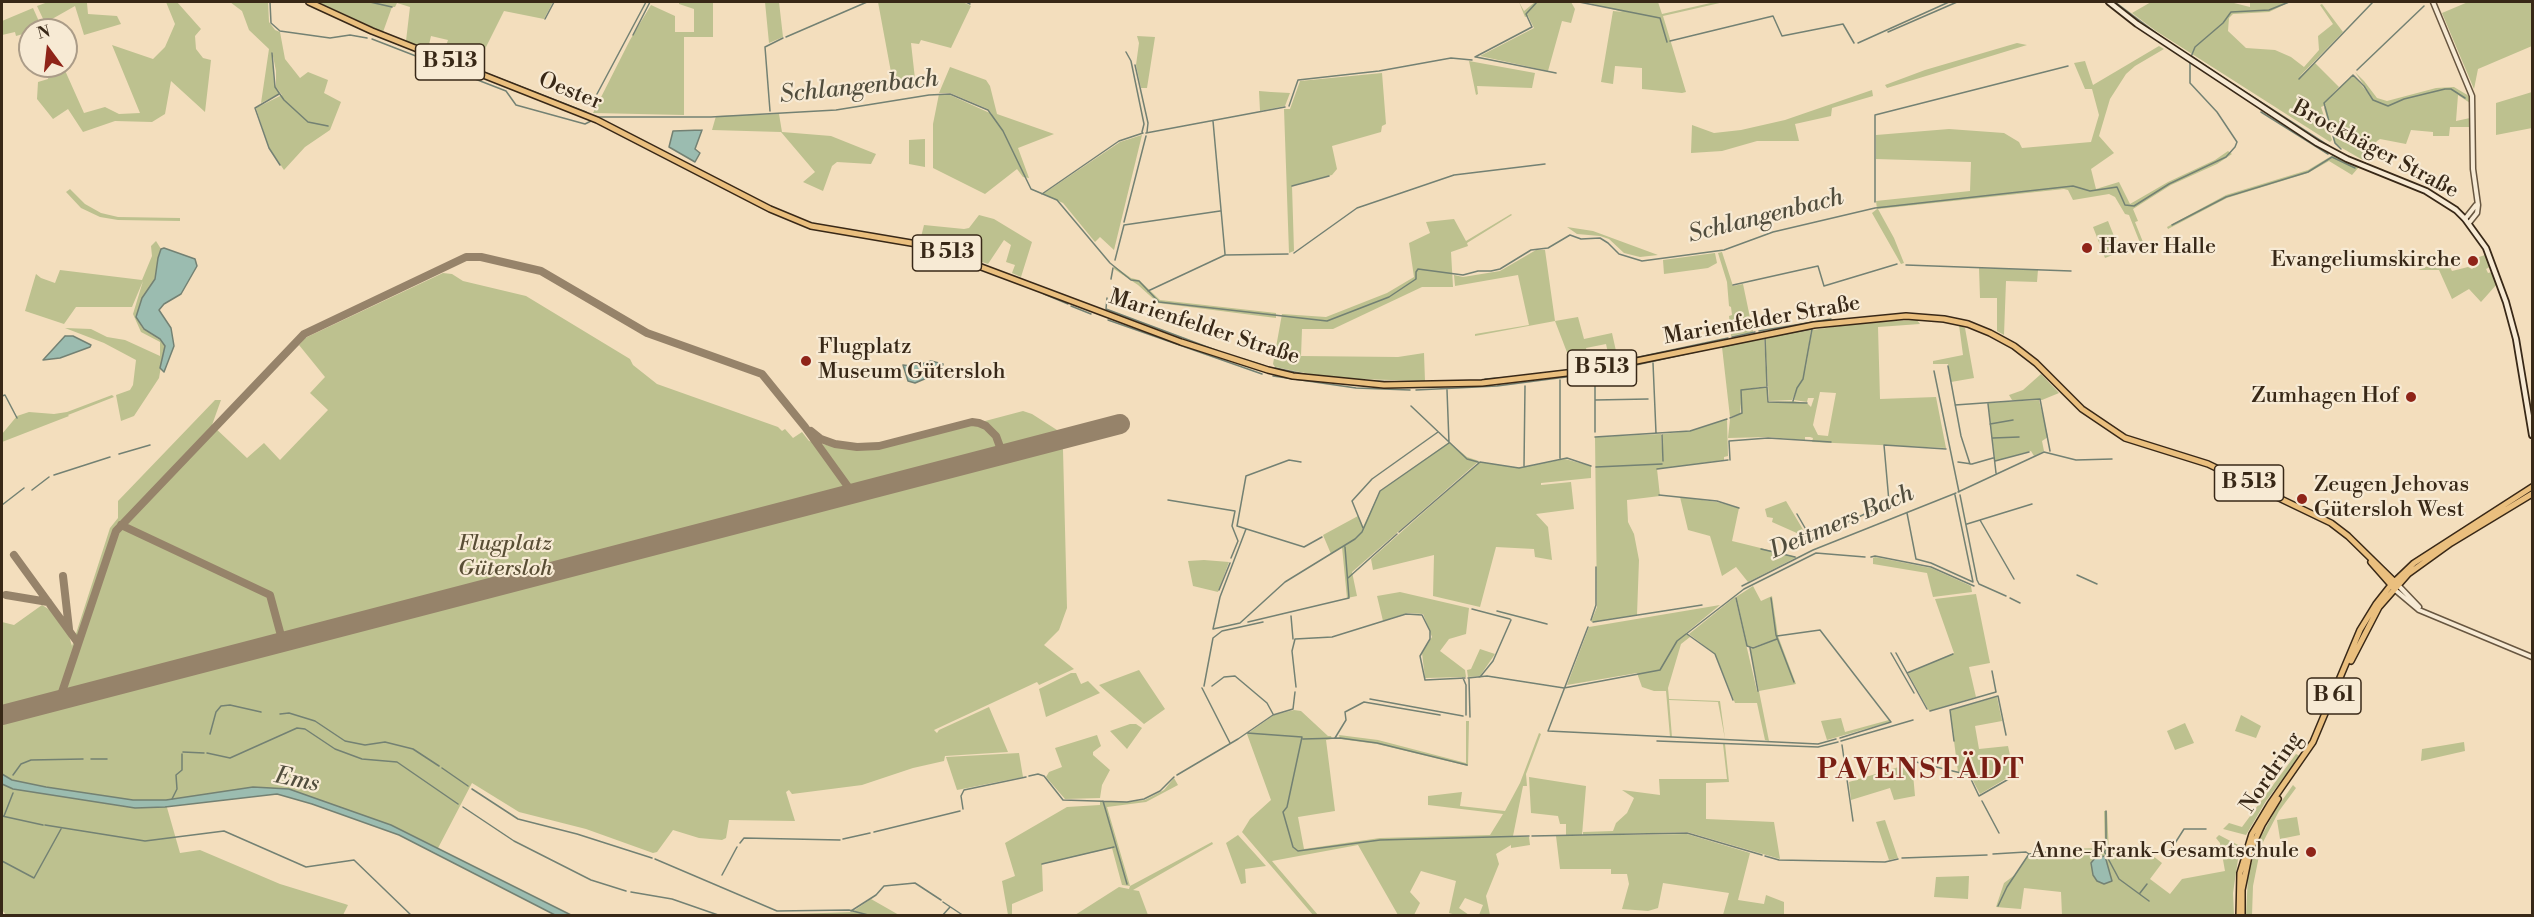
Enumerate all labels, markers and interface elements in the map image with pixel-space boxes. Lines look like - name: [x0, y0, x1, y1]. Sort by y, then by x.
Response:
- north arrow: [18, 18, 78, 78]
- text: N: [35, 21, 53, 44]
- road number: B 513: [416, 44, 484, 80]
- water label: Schlangenbach: [778, 65, 940, 111]
- street label: Oester: [534, 67, 606, 117]
- street label: Brockhäger Straße: [2287, 95, 2463, 205]
- water label: Schlangenbach: [1685, 184, 1847, 250]
- road number: B 513: [912, 235, 982, 271]
- place label: Haver Halle: [2099, 235, 2216, 261]
- marker: Haver Halle: [2080, 241, 2094, 255]
- place label: Evangeliumskirche: [2271, 248, 2461, 274]
- marker: Evangeliumskirche: [2466, 254, 2480, 268]
- street label: Marienfelder Straße: [1105, 285, 1303, 371]
- street label: Marienfelder Straße: [1662, 291, 1862, 351]
- place label: Flugplatz Museum Gütersloh: [818, 335, 1006, 386]
- road number: B 513: [1568, 350, 1636, 386]
- marker: Flugplatz Museum Gütersloh: [799, 354, 813, 368]
- place label: Zumhagen Hof: [2251, 384, 2399, 410]
- marker: Zumhagen Hof: [2404, 390, 2418, 404]
- road number: B 513: [2214, 465, 2284, 501]
- place label: Zeugen Jehovas Gütersloh West: [2314, 473, 2469, 524]
- water label: Dettmers Bach: [1766, 480, 1918, 566]
- marker: Zeugen Jehovas Gütersloh West: [2295, 492, 2309, 506]
- park label: Flugplatz Gütersloh: [458, 532, 552, 584]
- road number: B 61: [2307, 678, 2361, 714]
- street label: Nordring: [2235, 727, 2309, 819]
- district label: PAVENSTÄDT: [1817, 754, 2025, 788]
- water label: Ems: [272, 762, 322, 800]
- place label: Anne-Frank-Gesamtschule: [2031, 839, 2299, 865]
- marker: Anne-Frank-Gesamtschule: [2304, 845, 2318, 859]

